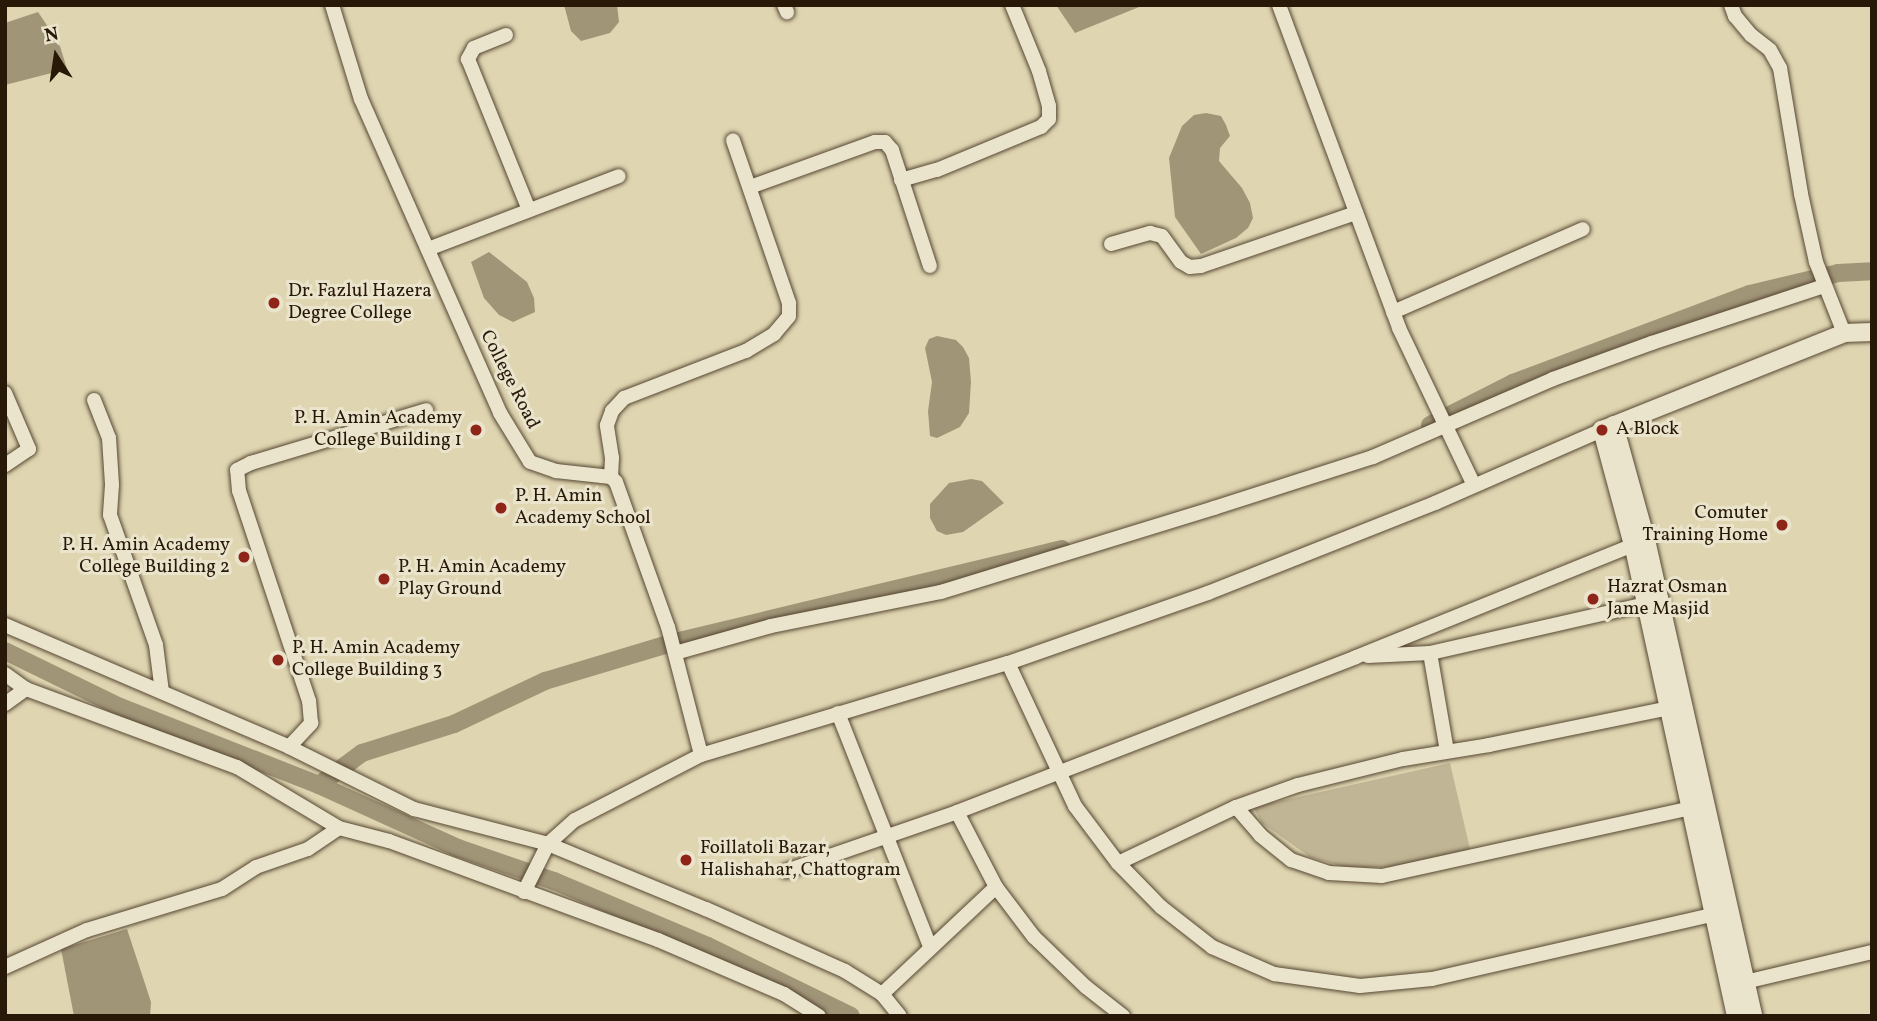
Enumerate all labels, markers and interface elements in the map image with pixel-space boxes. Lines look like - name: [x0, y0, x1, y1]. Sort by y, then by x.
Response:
- north arrow: [21, 21, 91, 91]
- text: N: [42, 21, 61, 50]
- place label: Dr. Fazlul Hazera Degree College: [288, 281, 432, 325]
- marker: Dr. Fazlul Hazera Degree College: [266, 295, 282, 311]
- street label: College Road: [474, 327, 544, 433]
- place label: P. H. Amin Academy College Building 1: [294, 408, 462, 452]
- place label: A Block: [1616, 419, 1679, 441]
- marker: P. H. Amin Academy College Building 1: [468, 422, 484, 438]
- marker: A Block: [1594, 422, 1610, 438]
- place label: P. H. Amin Academy School: [515, 486, 651, 530]
- marker: P. H. Amin Academy School: [493, 500, 509, 516]
- place label: Comuter Training Home: [1642, 503, 1768, 547]
- marker: Comuter Training Home: [1774, 517, 1790, 533]
- place label: P. H. Amin Academy College Building 2: [62, 535, 230, 579]
- marker: P. H. Amin Academy College Building 2: [236, 549, 252, 565]
- place label: P. H. Amin Academy Play Ground: [398, 557, 566, 601]
- marker: P. H. Amin Academy Play Ground: [376, 571, 392, 587]
- place label: Hazrat Osman Jame Masjid: [1607, 577, 1728, 621]
- marker: Hazrat Osman Jame Masjid: [1585, 591, 1601, 607]
- place label: P. H. Amin Academy College Building 3: [292, 638, 460, 682]
- marker: P. H. Amin Academy College Building 3: [270, 652, 286, 668]
- place label: Foillatoli Bazar, Halishahar, Chattogram: [700, 838, 901, 882]
- marker: Foillatoli Bazar, Halishahar, Chattogram: [678, 852, 694, 868]

